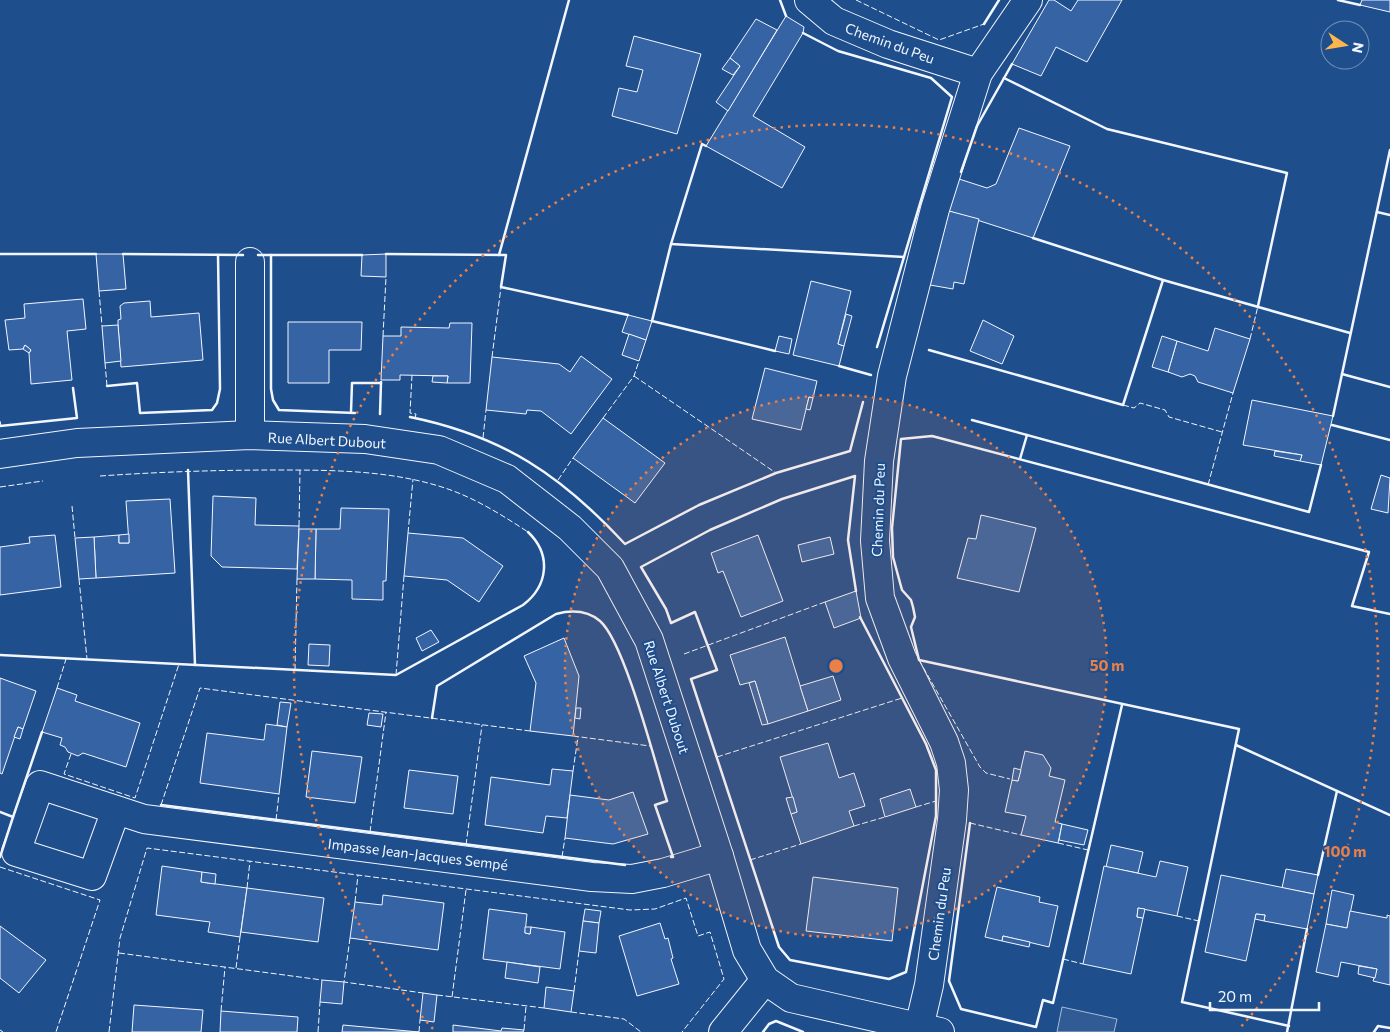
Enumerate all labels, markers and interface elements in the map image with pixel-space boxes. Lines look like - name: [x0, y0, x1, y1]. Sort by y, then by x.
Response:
- street label: Chemin du Peu: [843, 19, 937, 67]
- north arrow: [1320, 20, 1370, 70]
- text: N: [1349, 41, 1368, 55]
- street label: Rue Albert Dubout: [267, 428, 387, 452]
- street label: Chemin du Peu: [868, 463, 888, 557]
- street label: Rue Albert Dubout: [641, 638, 693, 756]
- text: 50 m: [1090, 656, 1124, 674]
- centre of rings: [827, 657, 845, 675]
- street label: Impasse Jean-Jacques Sempé: [327, 835, 509, 873]
- text: 100 m: [1324, 842, 1366, 860]
- street label: Chemin du Peu: [924, 866, 954, 962]
- scale bar: [1210, 980, 1319, 1012]
- text: 20 m: [1218, 987, 1252, 1005]

